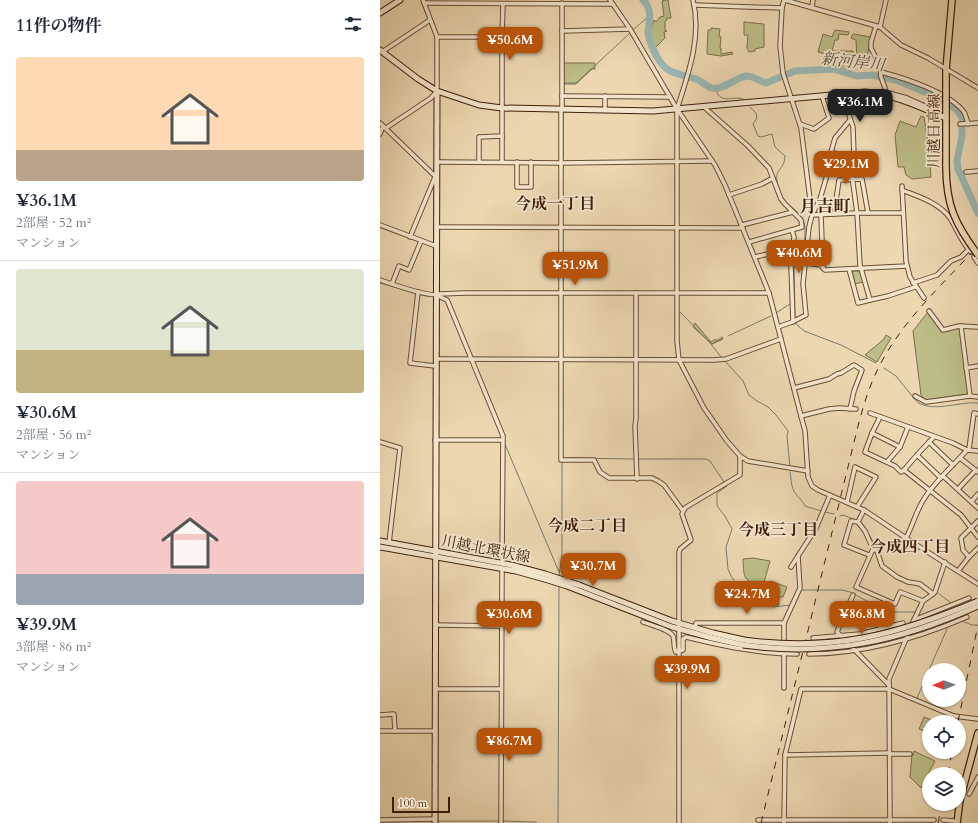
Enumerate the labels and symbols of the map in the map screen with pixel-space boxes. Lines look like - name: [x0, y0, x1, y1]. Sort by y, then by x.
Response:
- pin: ¥50.6M: [477, 27, 543, 61]
- water label: 新河岸川: [820, 48, 888, 76]
- pin: ¥36.1M: [827, 89, 893, 123]
- street label: 川越日高線: [924, 93, 944, 169]
- pin: ¥29.1M: [813, 151, 879, 185]
- district label: 今成一丁目: [515, 193, 595, 215]
- district label: 月吉町: [800, 195, 851, 218]
- pin: ¥40.6M: [766, 240, 832, 274]
- pin: ¥51.9M: [542, 252, 608, 286]
- district label: 今成二丁目: [547, 515, 627, 537]
- district label: 今成三丁目: [738, 519, 818, 541]
- street label: 川越北環状線: [440, 531, 532, 567]
- district label: 今成四丁目: [870, 536, 950, 558]
- pin: ¥30.7M: [560, 553, 626, 587]
- pin: ¥24.7M: [714, 581, 780, 615]
- pin: ¥30.6M: [476, 601, 542, 635]
- pin: ¥86.8M: [829, 601, 895, 635]
- pin: ¥39.9M: [654, 656, 720, 690]
- north arrow: [922, 663, 966, 707]
- pin: ¥86.7M: [476, 728, 542, 762]
- scale bar: [392, 795, 450, 814]

